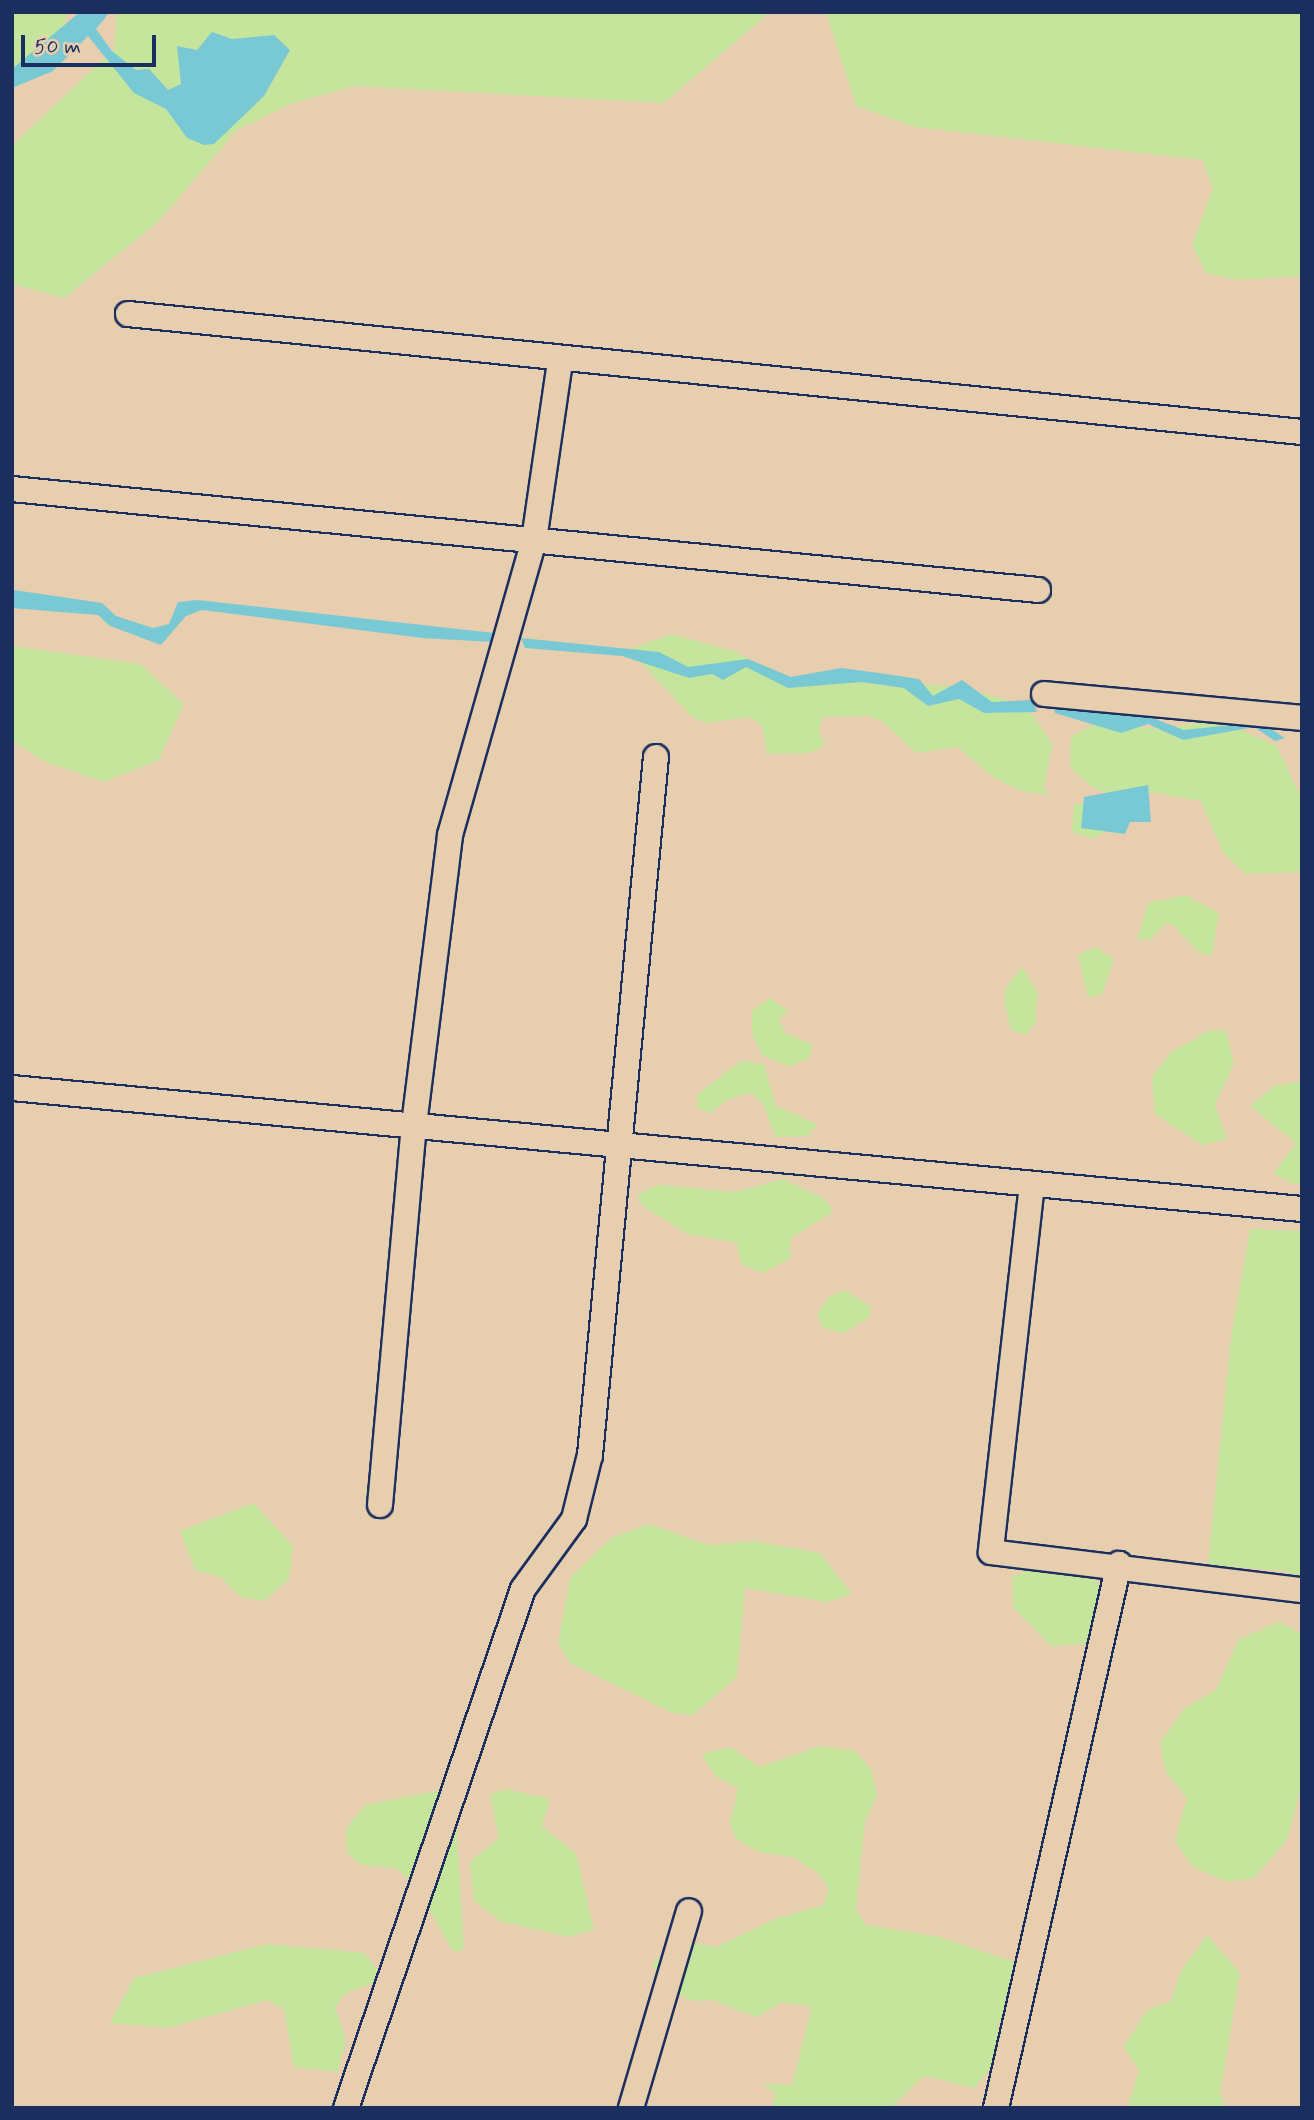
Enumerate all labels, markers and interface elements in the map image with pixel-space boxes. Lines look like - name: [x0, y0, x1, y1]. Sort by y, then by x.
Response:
- scale bar: [24, 21, 159, 65]
- text: 50 m: [34, 33, 81, 61]

